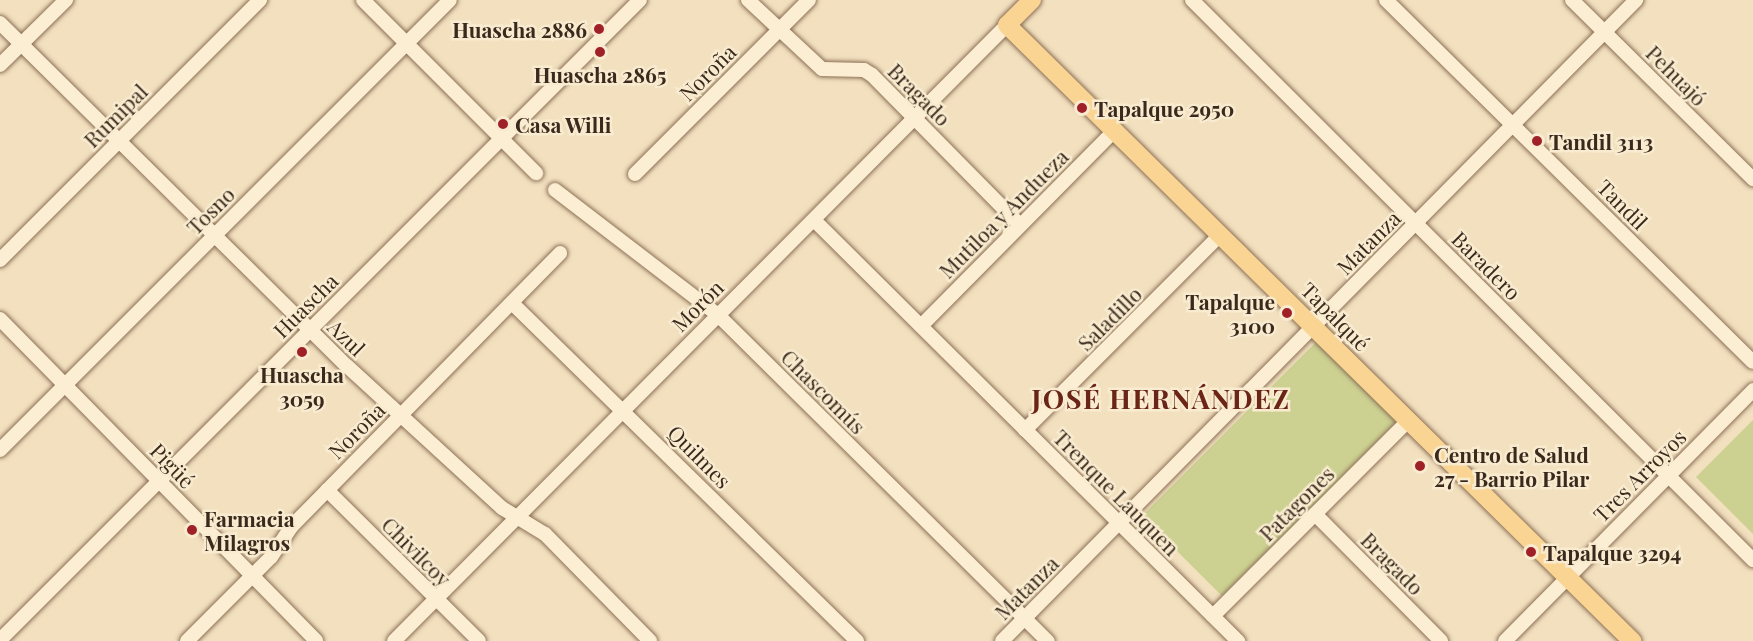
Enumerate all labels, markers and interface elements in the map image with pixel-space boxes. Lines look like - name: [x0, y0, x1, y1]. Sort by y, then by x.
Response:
- place label: Huascha 2886: [452, 16, 587, 42]
- marker: Huascha 2886: [592, 22, 606, 36]
- street label: Noroña: [674, 39, 740, 105]
- street label: Pehuajó: [1642, 40, 1712, 110]
- marker: Huascha 2865: [593, 45, 607, 59]
- street label: Bragado: [884, 58, 956, 130]
- place label: Huascha 2865: [534, 61, 666, 87]
- street label: Rumipal: [78, 78, 152, 152]
- place label: Tapalque 2950: [1094, 95, 1234, 121]
- marker: Tapalque 2950: [1075, 101, 1089, 115]
- place label: Casa Willi: [515, 111, 612, 137]
- marker: Casa Willi: [496, 117, 510, 131]
- place label: Tandil 3113: [1549, 128, 1653, 154]
- marker: Tandil 3113: [1530, 134, 1544, 148]
- street label: Mutiloa y Andueza: [933, 143, 1073, 283]
- street label: Tandil: [1593, 174, 1653, 234]
- street label: Tosno: [181, 181, 239, 239]
- street label: Matanza: [1331, 205, 1405, 279]
- street label: Baradero: [1447, 225, 1527, 305]
- street label: Huascha: [268, 268, 342, 342]
- street label: Morón: [666, 274, 728, 336]
- street label: Tapalqué: [1297, 277, 1375, 355]
- street label: Saladillo: [1072, 281, 1146, 355]
- place label: Tapalque 3100: [1185, 288, 1275, 338]
- marker: Tapalque 3100: [1280, 306, 1294, 320]
- street label: Azul: [323, 314, 371, 360]
- street label: Chascomús: [777, 344, 871, 438]
- marker: Huascha 3059: [295, 345, 309, 359]
- place label: Huascha 3059: [260, 361, 344, 411]
- district label: JOSÉ HERNÁNDEZ: [1032, 383, 1290, 415]
- street label: Noroña: [323, 397, 389, 463]
- street label: Quilmes: [663, 419, 737, 493]
- street label: Tres Arroyos: [1587, 423, 1691, 527]
- street label: Trenque Lauquen: [1049, 424, 1185, 560]
- street label: Pigüé: [146, 437, 200, 493]
- place label: Centro de Salud 27 - Barrio Pilar: [1434, 441, 1590, 491]
- marker: Centro de Salud 27 - Barrio Pilar: [1411, 457, 1429, 475]
- street label: Patagones: [1253, 460, 1339, 546]
- place label: Farmacia Milagros: [204, 505, 295, 555]
- street label: Chivilcoy: [377, 511, 457, 591]
- marker: Farmacia Milagros: [185, 523, 199, 537]
- street label: Bragado: [1357, 527, 1429, 599]
- place label: Tapalque 3294: [1543, 539, 1682, 565]
- marker: Tapalque 3294: [1524, 545, 1538, 559]
- street label: Matanza: [989, 550, 1063, 624]

